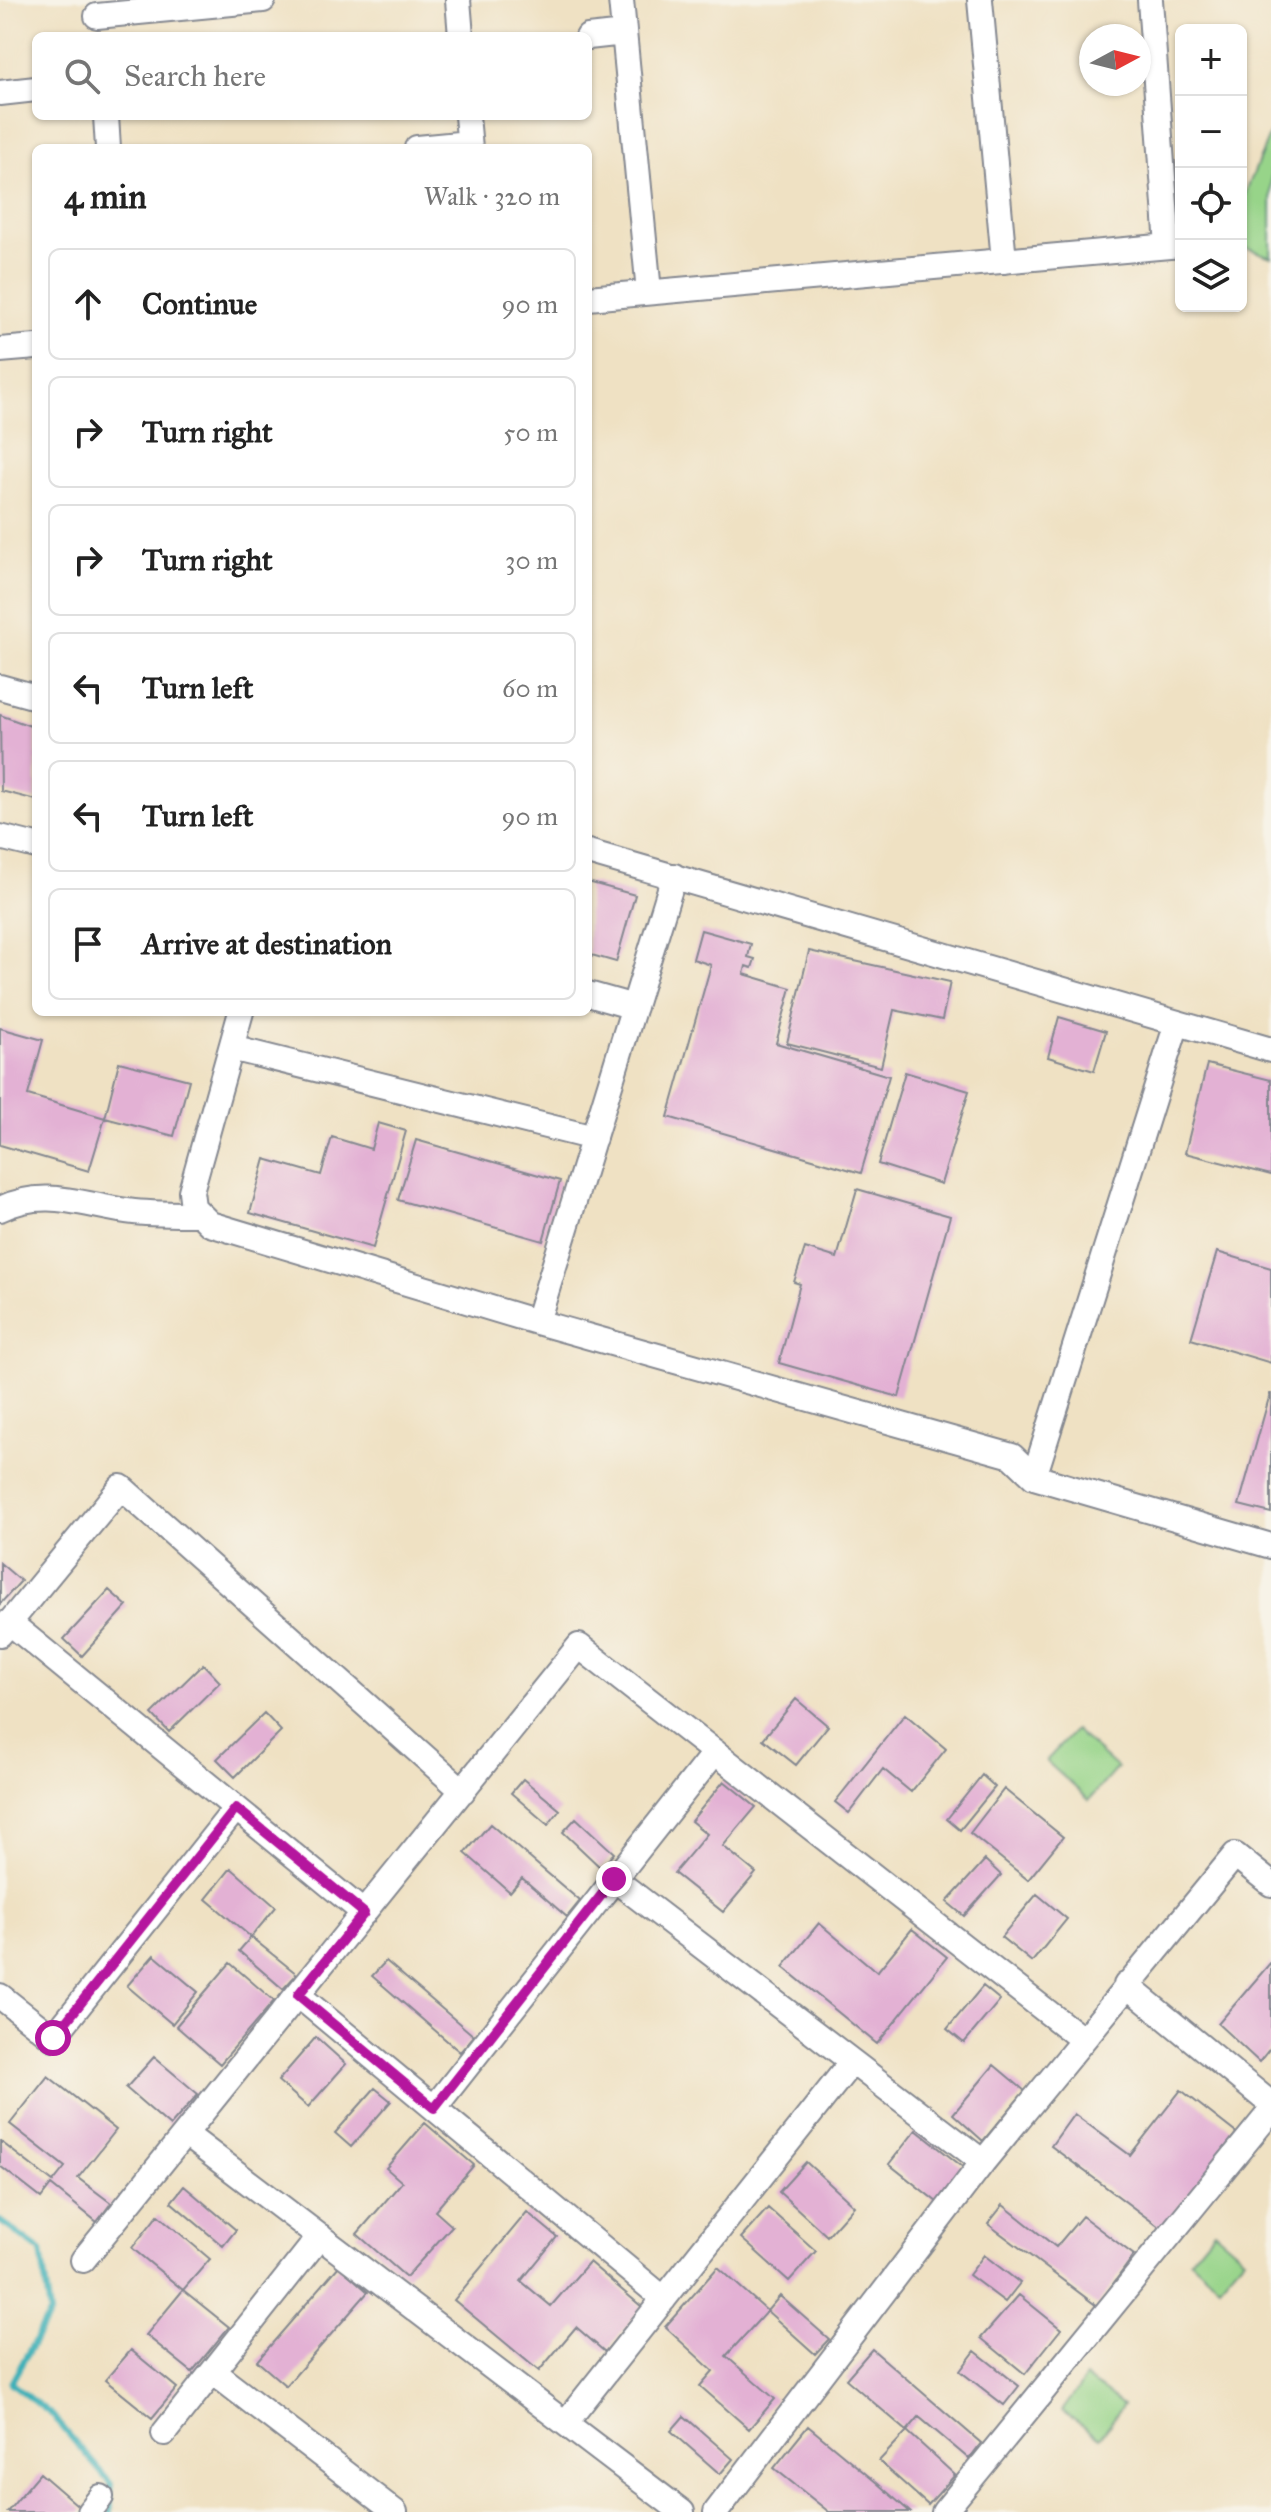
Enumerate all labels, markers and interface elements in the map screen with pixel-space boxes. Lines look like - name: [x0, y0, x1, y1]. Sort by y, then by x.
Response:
- north arrow: [1079, 24, 1151, 96]
- map controls: [1175, 24, 1247, 312]
- button: +: [1175, 24, 1247, 96]
- search box: [32, 32, 592, 120]
- icon: search: [60, 54, 104, 98]
- text: Search here: [124, 58, 266, 94]
- button: −: [1175, 96, 1247, 168]
- button: locate: [1175, 168, 1247, 240]
- text: 4 min: [64, 176, 147, 217]
- text: Walk · 320 m: [424, 180, 560, 212]
- button: layers: [1175, 240, 1247, 312]
- icon: ahead: [66, 282, 110, 326]
- text: Continue: [142, 286, 257, 322]
- text: 90 m: [501, 288, 558, 320]
- icon: right: [66, 410, 110, 454]
- text: Turn right: [142, 414, 273, 450]
- text: 50 m: [503, 416, 558, 448]
- icon: right: [66, 538, 110, 582]
- text: Turn right: [142, 542, 273, 578]
- text: 30 m: [505, 544, 558, 576]
- icon: left: [66, 666, 110, 710]
- text: Turn left: [142, 670, 253, 706]
- text: 60 m: [502, 672, 558, 704]
- icon: left: [66, 794, 110, 838]
- text: Turn left: [142, 798, 253, 834]
- text: 90 m: [501, 800, 558, 832]
- icon: arrive: [66, 922, 110, 966]
- text: Arrive at destination: [142, 926, 392, 962]
- route end: [596, 1861, 632, 1897]
- route start: [35, 2020, 71, 2056]

